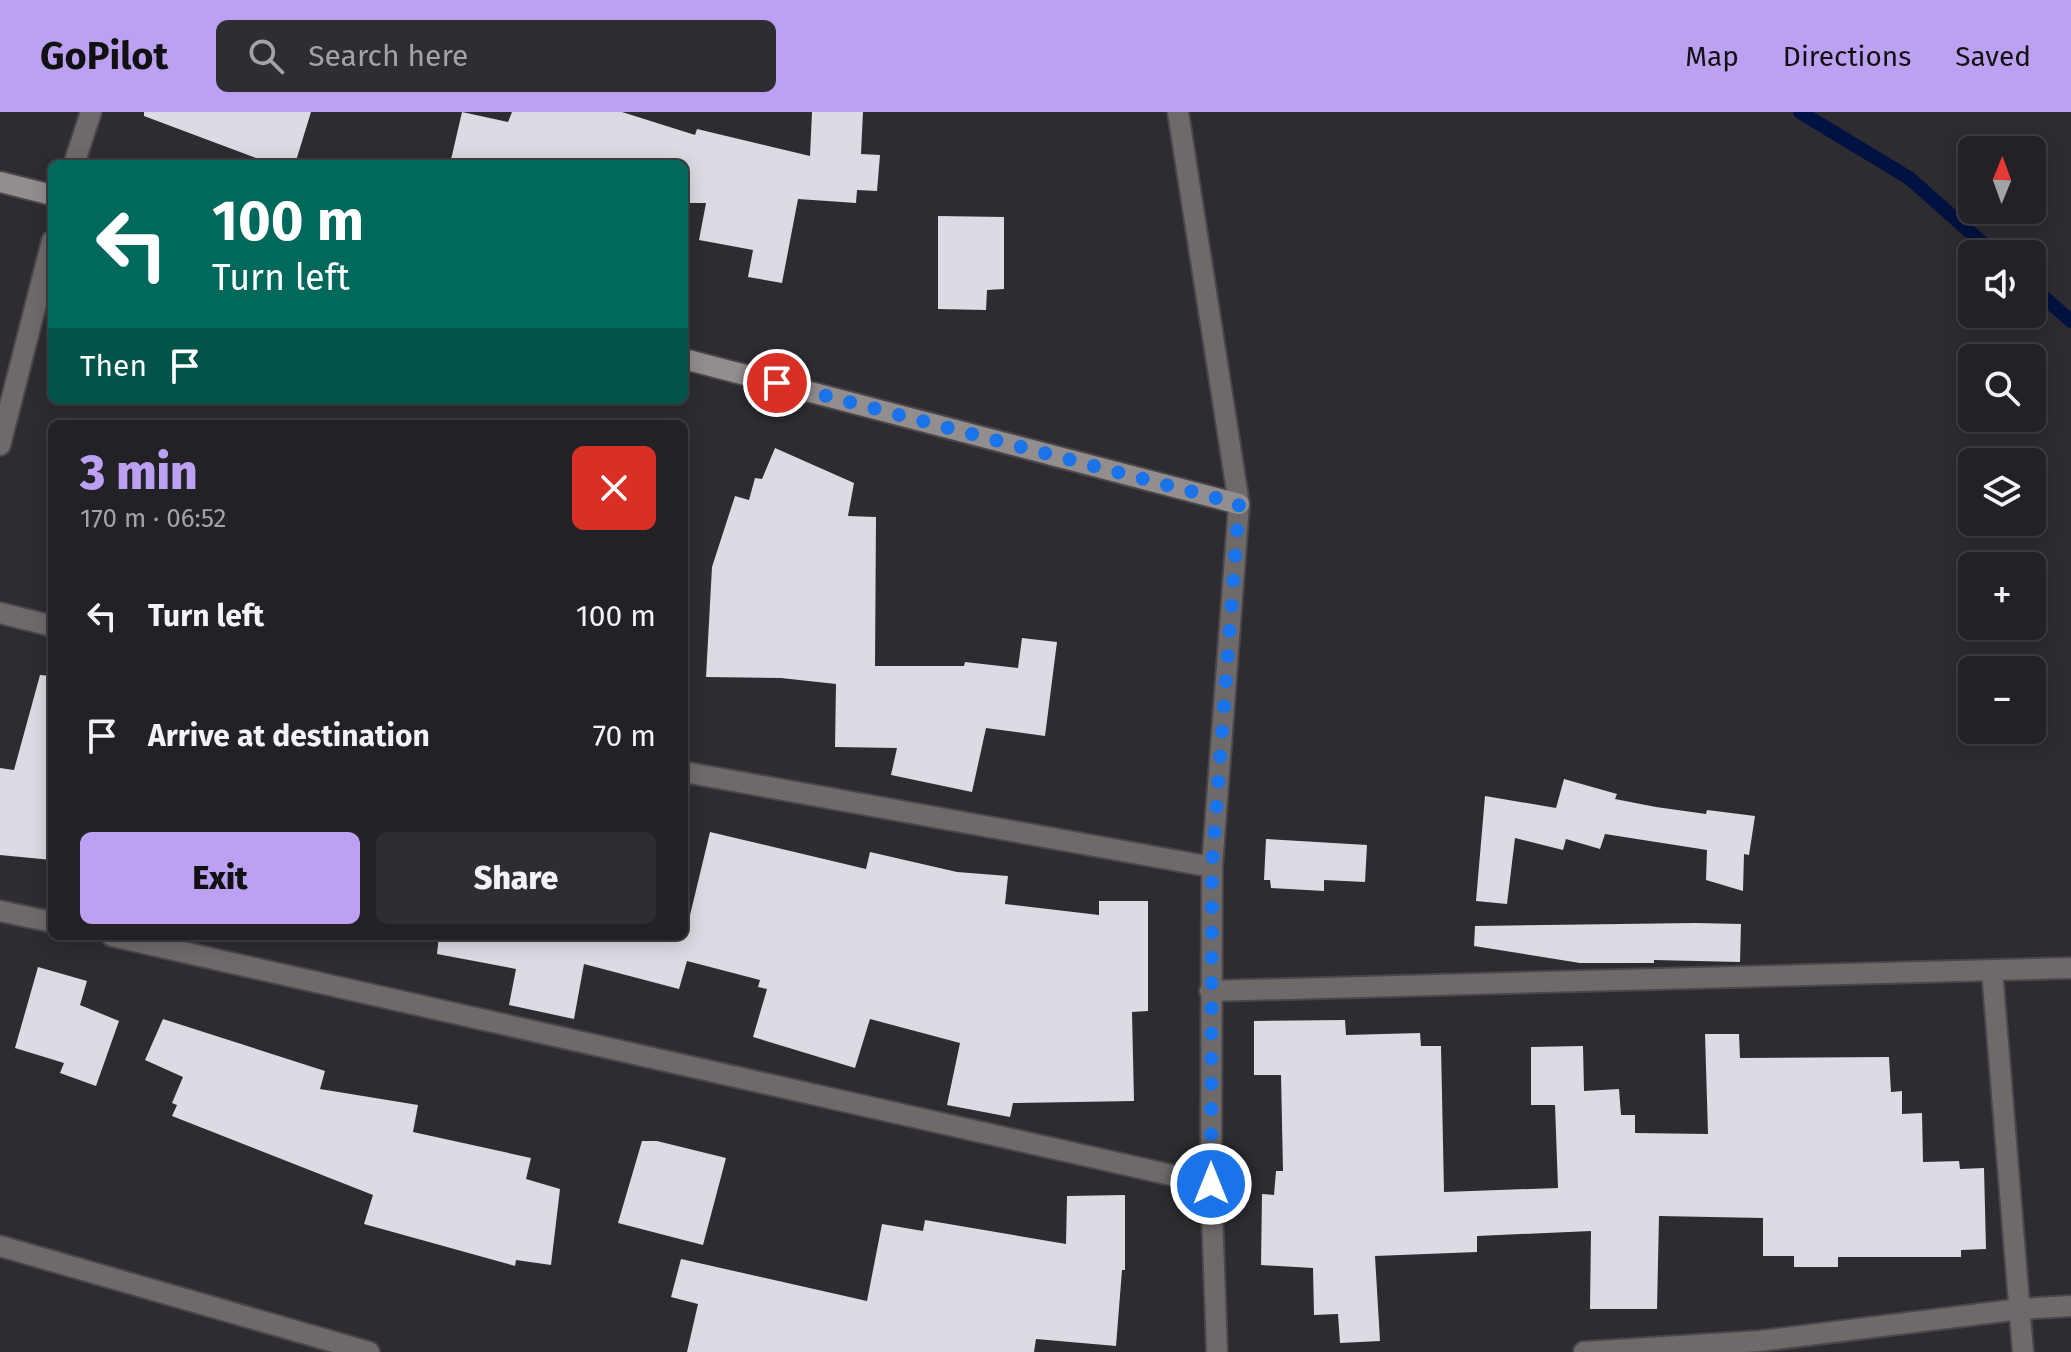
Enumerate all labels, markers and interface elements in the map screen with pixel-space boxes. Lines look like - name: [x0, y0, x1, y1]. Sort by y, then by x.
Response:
- search box: [216, 20, 776, 92]
- text: GoPilot: [40, 33, 168, 79]
- icon: search: [244, 34, 288, 78]
- text: Search here: [308, 38, 468, 74]
- text: Map: [1685, 40, 1739, 73]
- text: Directions: [1783, 40, 1911, 73]
- text: Saved: [1955, 40, 2031, 73]
- north arrow: [1958, 136, 2046, 224]
- map controls: [1958, 136, 2046, 744]
- text: 100 m: [212, 188, 364, 255]
- icon: left: [80, 192, 184, 296]
- button: sound: [1958, 240, 2046, 328]
- text: Turn left: [212, 256, 350, 300]
- icon: arrive: [163, 344, 207, 388]
- button: search: [1958, 344, 2046, 432]
- text: Then: [80, 348, 147, 384]
- pin: [743, 349, 811, 417]
- icon: arrive: [755, 361, 799, 405]
- text: 3 min: [80, 444, 198, 502]
- button: close: [572, 446, 656, 530]
- button: layers: [1958, 448, 2046, 536]
- text: 170 m · 06:52: [80, 503, 226, 534]
- button: +: [1958, 552, 2046, 640]
- icon: left: [80, 594, 124, 638]
- text: Turn left: [148, 598, 264, 634]
- text: 100 m: [576, 598, 656, 634]
- button: −: [1958, 656, 2046, 744]
- icon: arrive: [80, 714, 124, 758]
- text: Arrive at destination: [148, 718, 430, 754]
- text: 70 m: [593, 718, 656, 754]
- button: Exit: [80, 832, 360, 924]
- button: Share: [376, 832, 656, 924]
- position arrow: [1169, 1142, 1253, 1226]

